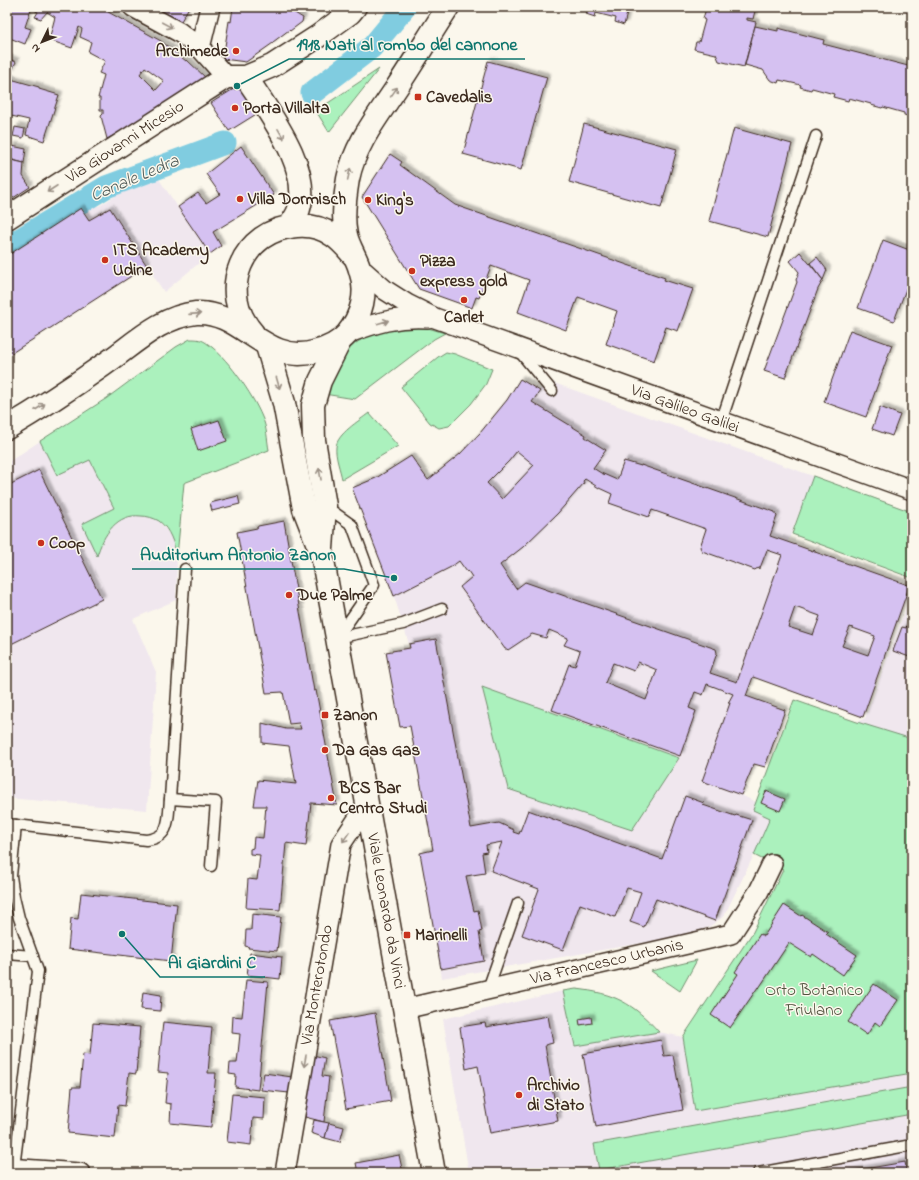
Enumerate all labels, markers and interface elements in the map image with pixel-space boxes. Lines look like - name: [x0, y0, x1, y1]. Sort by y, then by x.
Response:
- north arrow: [22, 22, 62, 62]
- one-way arrow: [161, 22, 173, 30]
- callout: 1918 Nati al rombo del cannone: [289, 29, 525, 59]
- text: 1918 Nati al rombo del cannone: [297, 33, 518, 59]
- place label: Archimede: [156, 39, 229, 64]
- text: N: [27, 40, 44, 56]
- marker: Archimede: [231, 46, 241, 56]
- place label: Cavedalis: [426, 85, 493, 110]
- one-way arrow: [390, 86, 398, 97]
- marker: Cavedalis: [413, 92, 423, 102]
- street label: Via Giovanni Micesio: [60, 94, 189, 190]
- place label: Porta Villalta: [243, 96, 330, 121]
- marker: Porta Villalta: [230, 103, 240, 113]
- one-way arrow: [278, 128, 286, 140]
- water label: Canale Ledra: [87, 149, 184, 209]
- one-way arrow: [346, 168, 354, 181]
- one-way arrow: [47, 185, 58, 193]
- place label: Villa Dormisch: [247, 187, 346, 212]
- place label: King's: [376, 188, 414, 215]
- marker: Villa Dormisch: [235, 194, 245, 204]
- marker: King's: [363, 195, 373, 205]
- place label: ITS Academy Udine: [113, 238, 209, 283]
- place label: Pizza express gold: [420, 249, 508, 296]
- marker: ITS Academy Udine: [100, 255, 110, 265]
- marker: Pizza express gold: [407, 266, 417, 276]
- marker: Carlet: [459, 295, 469, 305]
- place label: Carlet: [444, 305, 484, 330]
- one-way arrow: [188, 310, 201, 317]
- one-way arrow: [377, 318, 390, 325]
- one-way arrow: [275, 376, 282, 389]
- street label: Via Galileo Galilei: [626, 377, 743, 440]
- one-way arrow: [34, 403, 46, 411]
- one-way arrow: [316, 468, 324, 481]
- place label: Coop: [49, 531, 85, 556]
- marker: Coop: [36, 538, 46, 548]
- callout: Auditorium Antonio Zanon: [132, 539, 344, 569]
- text: Auditorium Antonio Zanon: [140, 543, 336, 569]
- place label: Due Palme: [296, 583, 374, 608]
- marker: Due Palme: [284, 590, 294, 600]
- place label: Zanon: [333, 703, 378, 728]
- marker: Zanon: [320, 710, 330, 720]
- place label: Da Gas Gas: [332, 738, 420, 763]
- marker: Da Gas Gas: [320, 745, 330, 755]
- place label: BCS Bar Centro Studi: [338, 776, 427, 821]
- marker: BCS Bar Centro Studi: [326, 793, 336, 803]
- street label: Viale Leonardo da Vinci: [360, 830, 412, 991]
- one-way arrow: [341, 832, 350, 843]
- street label: Via Monterotondo: [294, 923, 340, 1048]
- place label: Marinelli: [415, 923, 468, 948]
- marker: Marinelli: [402, 930, 412, 940]
- street label: Via Francesco Urbanis: [527, 932, 686, 992]
- callout: Ai Giardini C: [160, 947, 265, 977]
- text: Ai Giardini C: [168, 951, 256, 977]
- park label: Orto Botanico Friulano: [765, 978, 863, 1023]
- one-way arrow: [300, 1054, 308, 1067]
- place label: Archivio di Stato: [527, 1073, 584, 1118]
- marker: Archivio di Stato: [514, 1090, 524, 1100]

